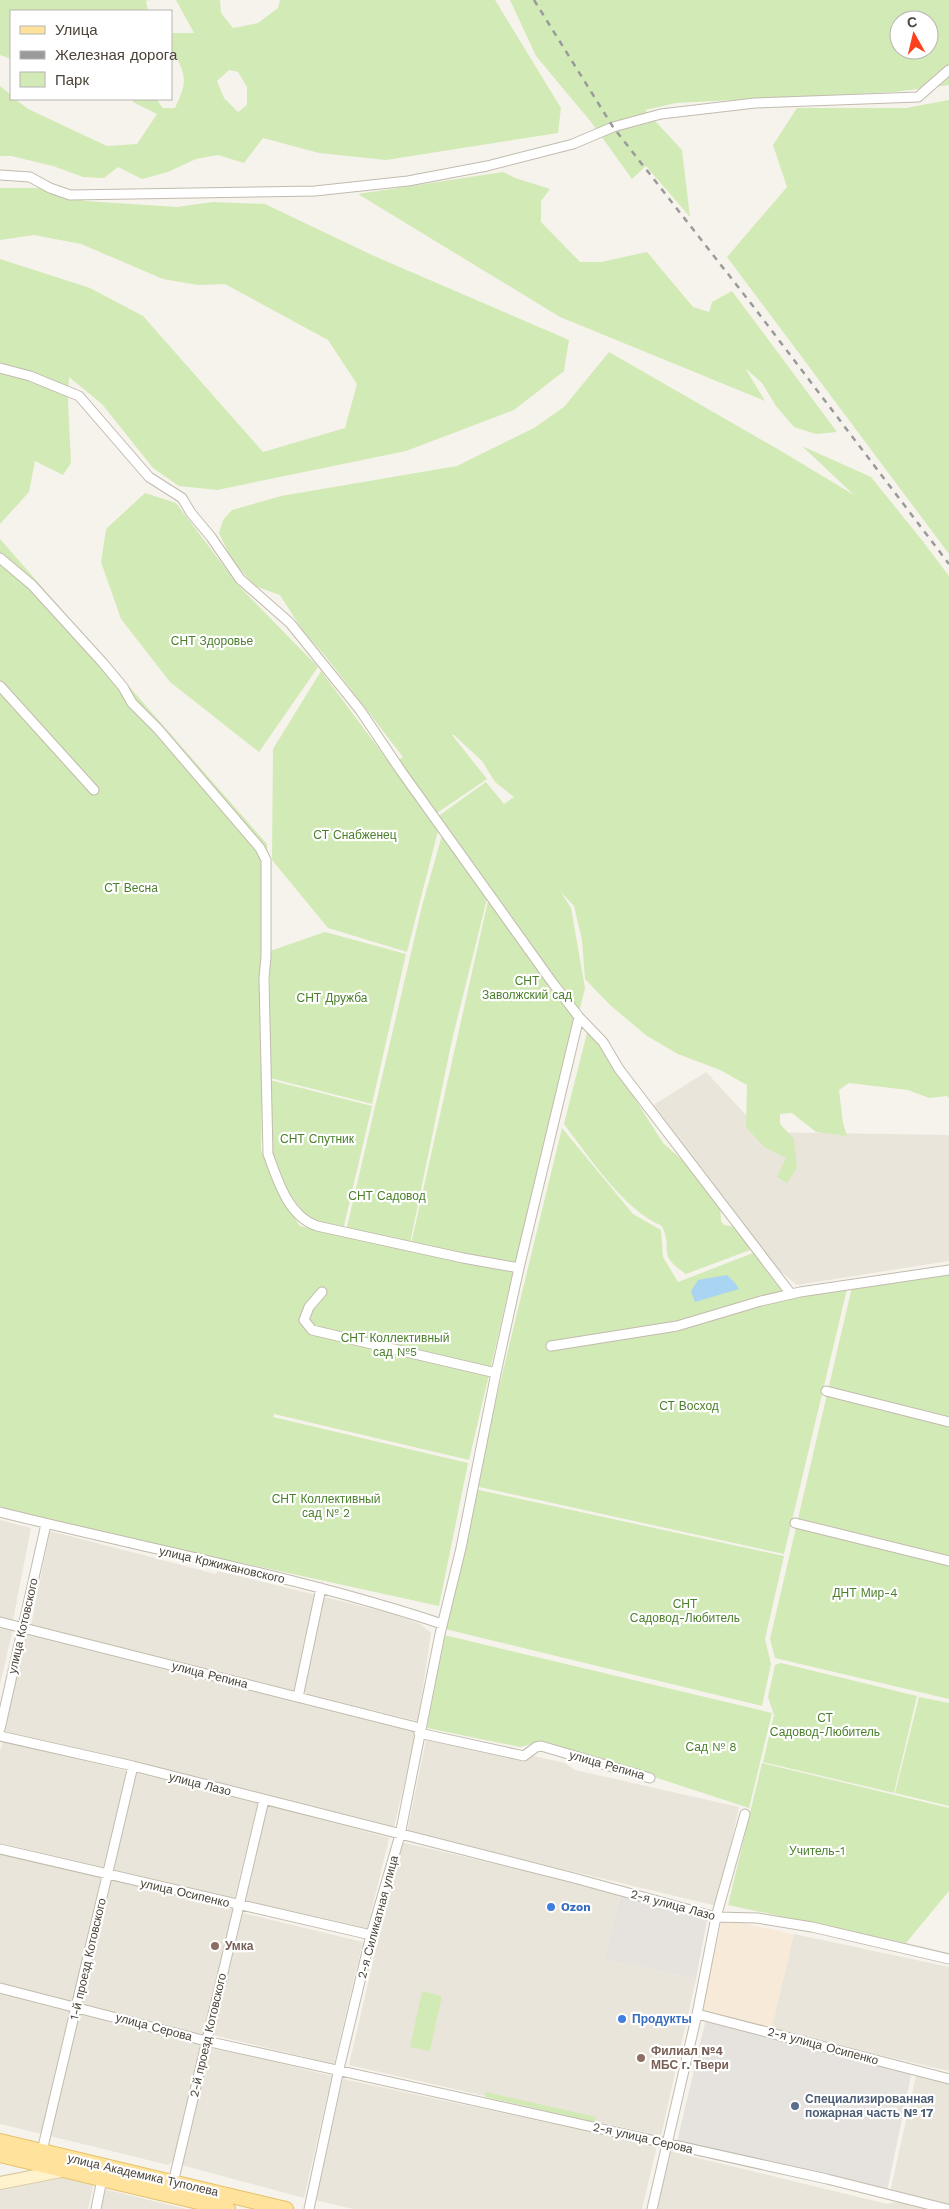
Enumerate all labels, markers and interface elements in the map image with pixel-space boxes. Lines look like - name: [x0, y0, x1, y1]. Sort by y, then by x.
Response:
- legend: [10, 10, 172, 100]
- north arrow: [889, 10, 939, 60]
- text: С: [906, 13, 918, 31]
- text: Улица: [55, 21, 98, 39]
- text: Железная дорога: [55, 46, 178, 64]
- text: Парк: [55, 71, 89, 89]
- park label: СНТ Здоровье: [171, 634, 253, 648]
- park label: СТ Снабженец: [313, 828, 397, 842]
- park label: СТ Весна: [104, 881, 158, 895]
- park label: СНТ Заволжский сад: [482, 974, 572, 1002]
- park label: СНТ Дружба: [297, 991, 368, 1005]
- park label: СНТ Спутник: [280, 1132, 355, 1146]
- park label: СНТ Садовод: [348, 1189, 426, 1203]
- park label: СНТ Коллективный сад №5: [341, 1331, 449, 1359]
- park label: СТ Восход: [659, 1399, 719, 1413]
- park label: СНТ Коллективный сад № 2: [272, 1492, 380, 1520]
- street label: улица Кржижановского: [158, 1544, 287, 1586]
- street label: улица Котовского: [5, 1577, 41, 1675]
- park label: ДНТ Мир-4: [832, 1586, 898, 1600]
- park label: СНТ Садовод-Любитель: [630, 1597, 740, 1625]
- street label: улица Репина: [171, 1659, 250, 1691]
- park label: СТ Садовод-Любитель: [770, 1711, 880, 1739]
- park label: Сад № 8: [685, 1740, 737, 1754]
- street label: улица Репина: [568, 1748, 647, 1783]
- street label: улица Лазо: [167, 1770, 233, 1799]
- park label: Учитель-1: [789, 1844, 845, 1858]
- street label: 2-я Силикатная улица: [355, 1854, 401, 1980]
- street label: улица Осипенко: [139, 1876, 231, 1910]
- street label: 2-я улица Лазо: [629, 1887, 717, 1923]
- street label: 1-й проезд Котовского: [67, 1896, 109, 2021]
- place label: Ozon: [561, 1900, 591, 1914]
- marker: Ozon: [545, 1901, 557, 1913]
- place label: Умка: [225, 1939, 254, 1953]
- marker: Умка: [209, 1940, 221, 1952]
- street label: 2-й проезд Котовского: [187, 1971, 229, 2098]
- street label: улица Серова: [114, 2010, 194, 2044]
- place label: Продукты: [632, 2012, 692, 2026]
- marker: Продукты: [616, 2013, 628, 2025]
- street label: 2-я улица Осипенко: [766, 2024, 880, 2068]
- place label: Филиал №4 МБС г. Твери: [651, 2044, 729, 2072]
- marker: Филиал №4 МБС г. Твери: [635, 2052, 647, 2064]
- place label: Специализированная пожарная часть № 17: [805, 2092, 934, 2120]
- marker: Специализированная пожарная часть № 17: [789, 2100, 801, 2112]
- street label: 2-я улица Серова: [592, 2120, 695, 2156]
- street label: улица Академика Туполева: [66, 2151, 220, 2199]

